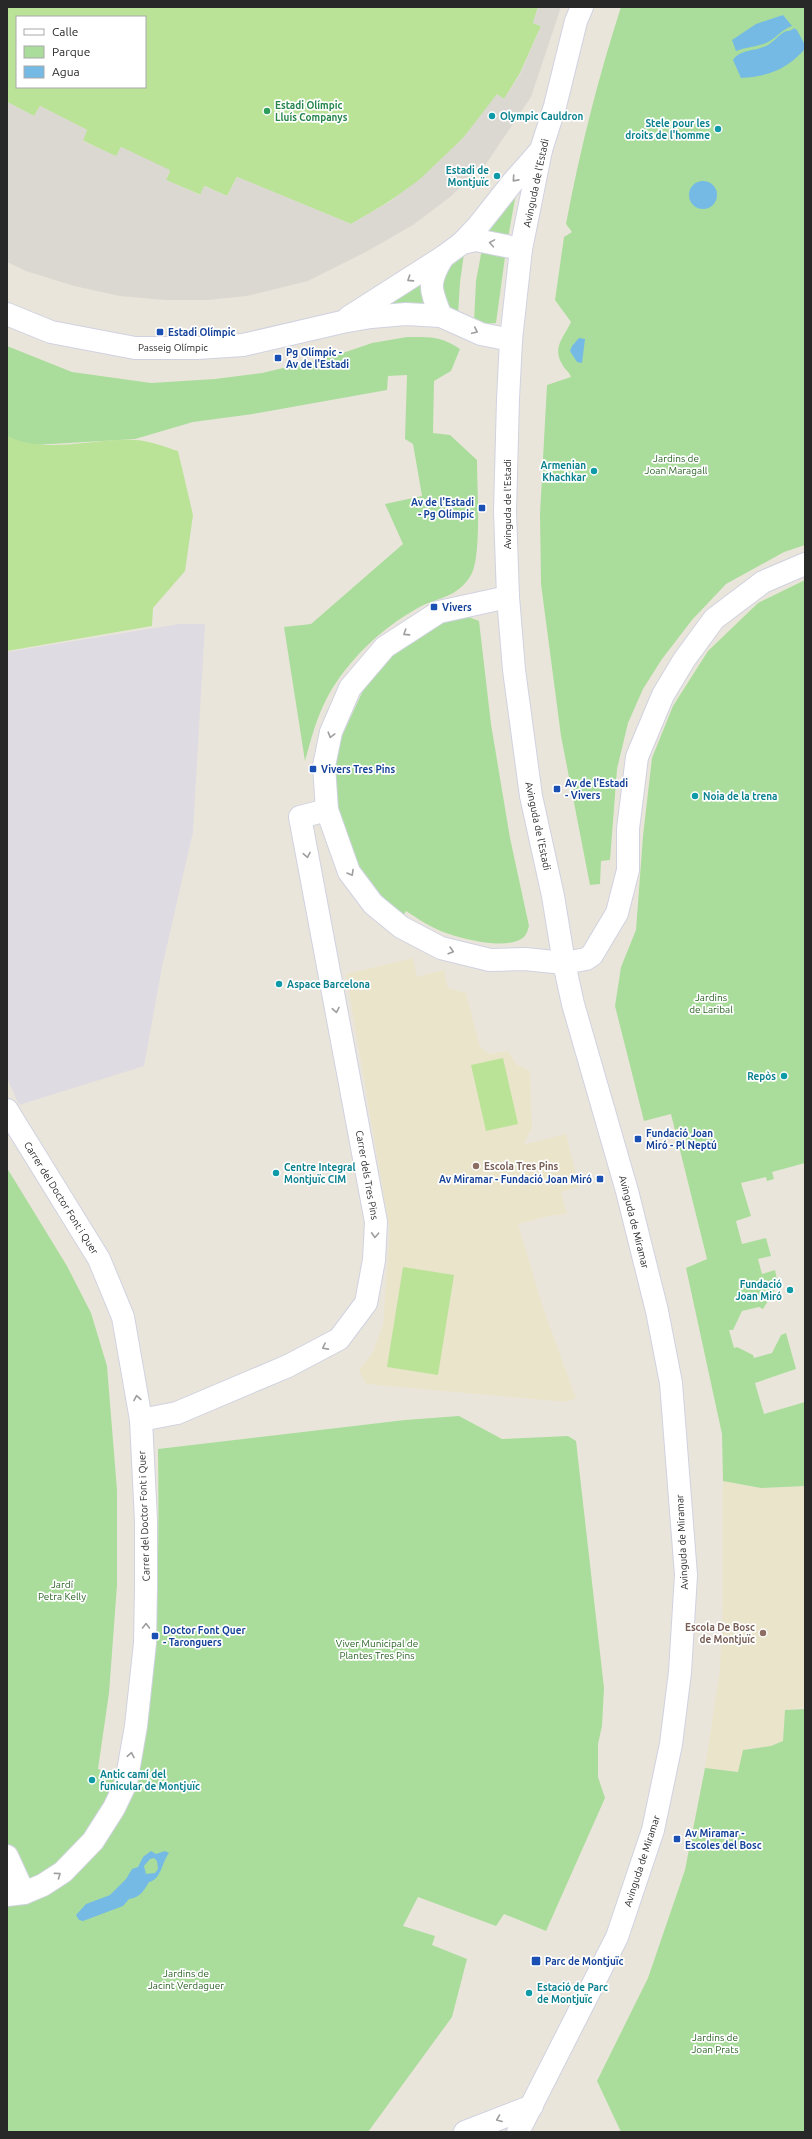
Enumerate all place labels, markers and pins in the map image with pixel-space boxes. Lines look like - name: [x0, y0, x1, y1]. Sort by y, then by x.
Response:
- place label: Estadi Olímpic Lluís Companys: [275, 99, 348, 123]
- marker: Estadi Olímpic Lluís Companys: [262, 106, 272, 116]
- marker: Olympic Cauldron: [487, 111, 497, 121]
- place label: Olympic Cauldron: [500, 111, 584, 122]
- place label: Stele pour les droits de l'homme: [625, 118, 710, 141]
- marker: Stele pour les droits de l'homme: [713, 124, 723, 134]
- place label: Estadi de Montjuïc: [446, 165, 489, 188]
- marker: Estadi de Montjuïc: [492, 171, 502, 181]
- place label: Estadi Olímpic: [168, 326, 235, 338]
- marker: Estadi Olímpic: [155, 327, 165, 337]
- place label: Pg Olímpic - Av de l'Estadi: [286, 346, 349, 370]
- marker: Pg Olímpic - Av de l'Estadi: [273, 353, 283, 363]
- place label: Armenian Khachkar: [541, 460, 587, 483]
- marker: Armenian Khachkar: [589, 466, 599, 476]
- place label: Av de l'Estadi - Pg Olímpic: [411, 497, 474, 520]
- marker: Av de l'Estadi - Pg Olímpic: [477, 503, 487, 513]
- marker: Vivers: [429, 602, 439, 612]
- place label: Vivers: [442, 602, 472, 613]
- marker: Vivers Tres Pins: [308, 764, 318, 774]
- place label: Vivers Tres Pins: [321, 764, 395, 775]
- place label: Av de l'Estadi - Vivers: [565, 778, 628, 801]
- marker: Av de l'Estadi - Vivers: [552, 784, 562, 794]
- marker: Noia de la trena: [690, 791, 700, 801]
- place label: Noia de la trena: [703, 791, 778, 802]
- marker: Aspace Barcelona: [274, 979, 284, 989]
- place label: Aspace Barcelona: [287, 979, 370, 990]
- place label: Repòs: [747, 1071, 776, 1082]
- marker: Repòs: [779, 1071, 789, 1081]
- place label: Fundació Joan Miró - Pl Neptú: [646, 1128, 717, 1151]
- marker: Fundació Joan Miró - Pl Neptú: [633, 1134, 643, 1144]
- marker: Escola Tres Pins: [471, 1161, 481, 1171]
- place label: Escola Tres Pins: [484, 1161, 559, 1172]
- place label: Centre Integral Montjuïc CIM: [284, 1162, 356, 1185]
- marker: Centre Integral Montjuïc CIM: [271, 1168, 281, 1178]
- place label: Av Miramar - Fundació Joan Miró: [439, 1174, 592, 1185]
- marker: Av Miramar - Fundació Joan Miró: [595, 1174, 605, 1184]
- place label: Fundació Joan Miró: [735, 1279, 782, 1302]
- marker: Fundació Joan Miró: [785, 1285, 795, 1295]
- place label: Escola De Bosc de Montjuïc: [685, 1622, 755, 1645]
- place label: Doctor Font Quer - Taronguers: [163, 1625, 246, 1648]
- marker: Escola De Bosc de Montjuïc: [758, 1628, 768, 1638]
- marker: Doctor Font Quer - Taronguers: [150, 1631, 160, 1641]
- place label: Antic camí del funicular de Montjuïc: [100, 1768, 200, 1792]
- marker: Antic camí del funicular de Montjuïc: [87, 1775, 97, 1785]
- place label: Av Miramar - Escoles del Bosc: [685, 1828, 762, 1851]
- marker: Av Miramar - Escoles del Bosc: [672, 1834, 682, 1844]
- marker: Parc de Montjuïc: [530, 1955, 542, 1967]
- place label: Parc de Montjuïc: [545, 1956, 624, 1967]
- place label: Estació de Parc de Montjuïc: [537, 1982, 608, 2005]
- marker: Estació de Parc de Montjuïc: [524, 1988, 534, 1998]

